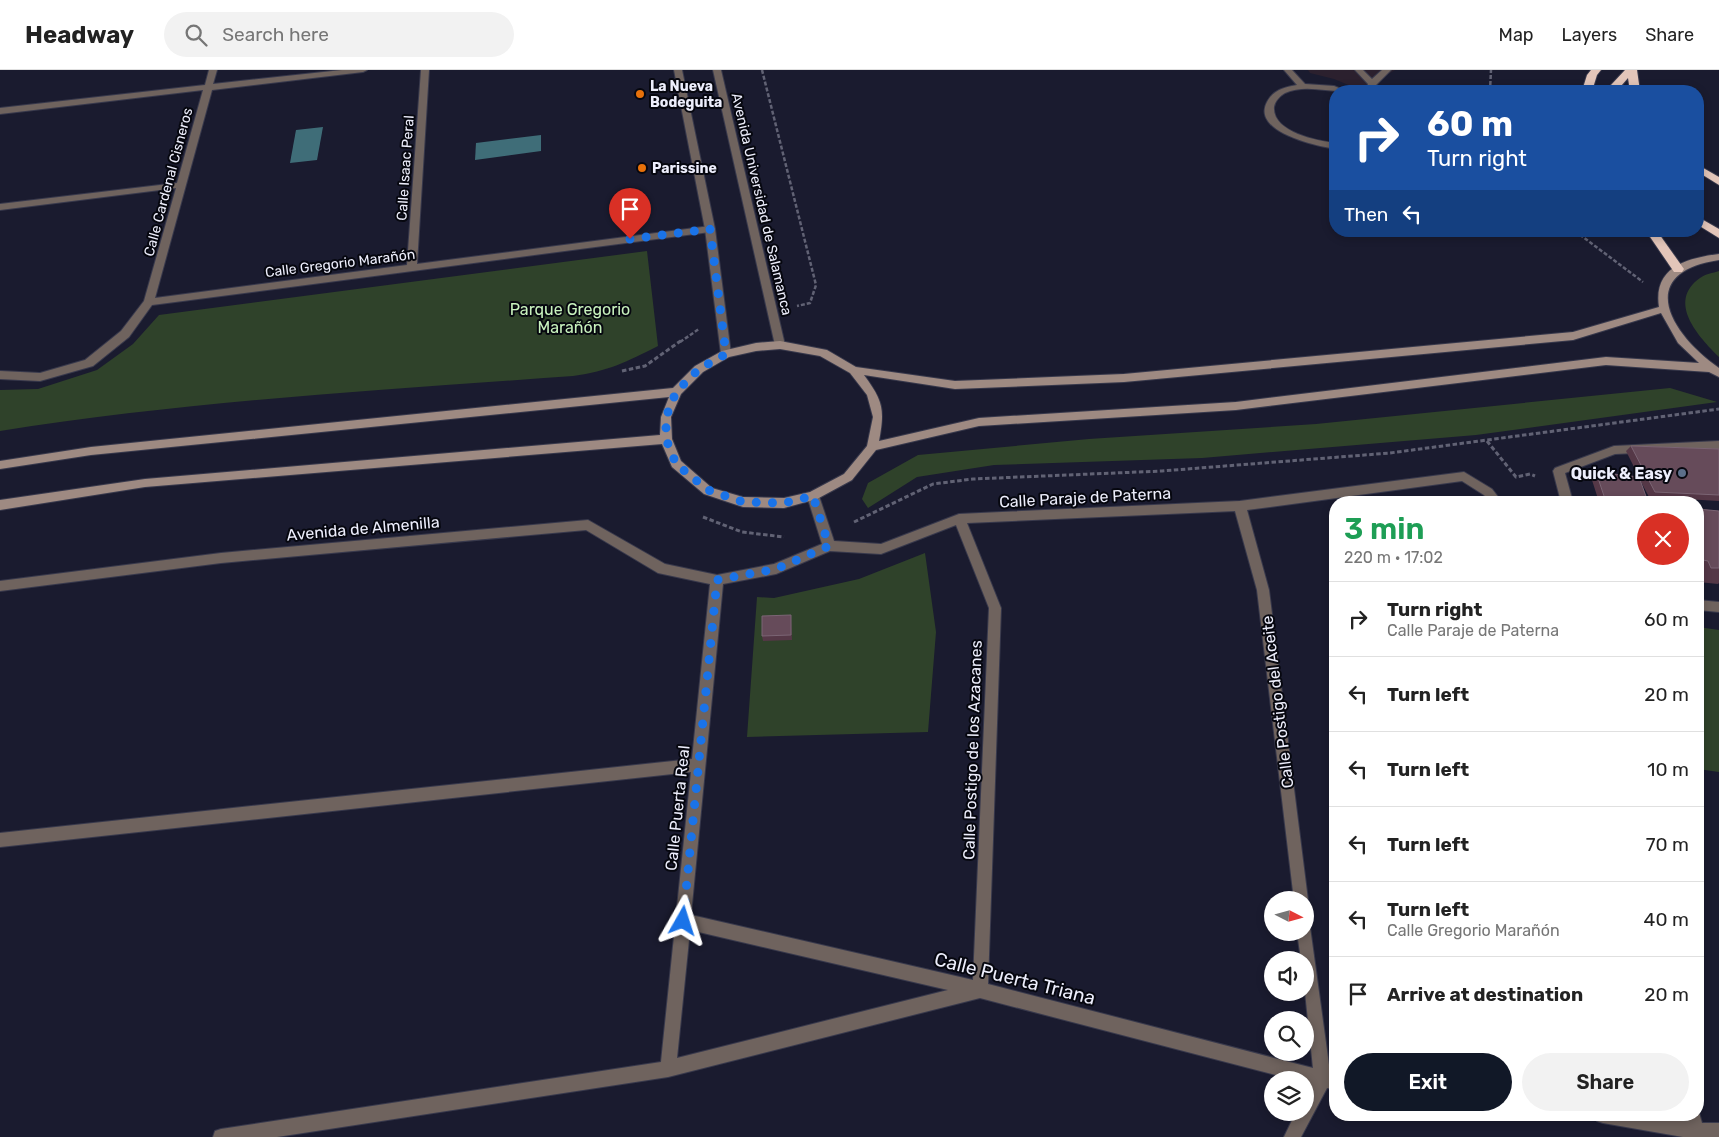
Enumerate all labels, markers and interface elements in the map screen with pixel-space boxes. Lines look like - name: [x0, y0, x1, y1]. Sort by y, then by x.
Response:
- search box: [164, 12, 514, 57]
- text: Headway: [25, 21, 134, 49]
- icon: search: [182, 21, 210, 49]
- text: Search here: [222, 23, 329, 46]
- text: Map: [1499, 24, 1534, 46]
- text: Layers: [1562, 24, 1617, 46]
- text: Share: [1645, 24, 1694, 46]
- place label: La Nueva Bodeguita: [650, 78, 722, 111]
- marker: La Nueva Bodeguita: [634, 88, 646, 100]
- street label: Avenida Universidad de Salamanca: [728, 91, 795, 317]
- text: 60 m: [1427, 103, 1513, 145]
- icon: right: [1344, 105, 1409, 170]
- street label: Calle Cardenal Cisneros: [140, 106, 197, 258]
- street label: Calle Isaac Peral: [393, 115, 418, 221]
- text: Turn right: [1427, 145, 1527, 172]
- place label: Parissine: [652, 160, 717, 177]
- marker: Parissine: [636, 162, 648, 174]
- pin: [609, 188, 651, 239]
- icon: arrive: [616, 195, 644, 223]
- icon: left: [1398, 200, 1426, 228]
- text: Then: [1344, 203, 1388, 226]
- street label: Calle Gregorio Marañón: [264, 246, 416, 281]
- park label: Parque Gregorio Marañón: [510, 300, 630, 337]
- place label: Quick & Easy: [1571, 464, 1672, 483]
- marker: Quick & Easy: [1676, 467, 1688, 479]
- street label: Calle Paraje de Paterna: [999, 484, 1171, 511]
- text: 3 min: [1344, 511, 1424, 547]
- street label: Avenida de Almenilla: [286, 512, 440, 545]
- button: close: [1637, 513, 1689, 565]
- text: 220 m · 17:02: [1344, 548, 1443, 567]
- text: Turn right: [1387, 598, 1482, 621]
- icon: right: [1344, 605, 1372, 633]
- text: 60 m: [1644, 608, 1689, 631]
- street label: Calle Postigo del Aceite: [1257, 614, 1298, 789]
- text: Calle Paraje de Paterna: [1387, 621, 1559, 640]
- street label: Calle Postigo de los Azacanes: [959, 640, 986, 860]
- icon: left: [1344, 680, 1372, 708]
- text: Turn left: [1387, 683, 1469, 706]
- text: 20 m: [1644, 683, 1689, 706]
- street label: Calle Puerta Real: [661, 744, 694, 872]
- icon: left: [1344, 755, 1372, 783]
- text: Turn left: [1387, 758, 1469, 781]
- text: 10 m: [1647, 758, 1689, 781]
- icon: left: [1344, 830, 1372, 858]
- text: Turn left: [1387, 833, 1469, 856]
- text: 70 m: [1646, 833, 1689, 856]
- north arrow: [1264, 891, 1314, 941]
- map controls: [1264, 891, 1314, 1121]
- position arrow: [656, 894, 708, 946]
- text: Turn left: [1387, 898, 1469, 921]
- icon: left: [1344, 905, 1372, 933]
- text: 40 m: [1644, 908, 1689, 931]
- text: Calle Gregorio Marañón: [1387, 921, 1560, 940]
- street label: Calle Puerta Triana: [932, 947, 1098, 1010]
- button: sound: [1264, 951, 1314, 1001]
- icon: arrive: [1344, 980, 1372, 1008]
- text: Arrive at destination: [1387, 983, 1583, 1006]
- text: 20 m: [1644, 983, 1689, 1006]
- button: search: [1264, 1011, 1314, 1061]
- button: Exit: [1344, 1053, 1512, 1111]
- button: Share: [1522, 1053, 1689, 1111]
- button: layers: [1264, 1071, 1314, 1121]

